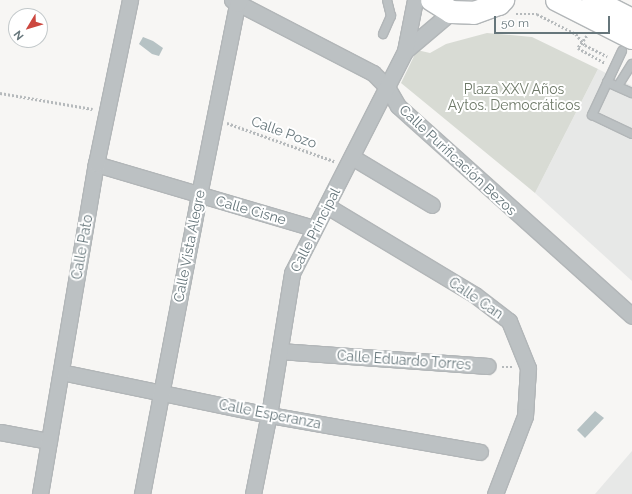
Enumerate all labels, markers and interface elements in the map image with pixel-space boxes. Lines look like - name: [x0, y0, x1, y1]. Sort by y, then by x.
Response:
- north arrow: [8, 8, 48, 48]
- scale bar: [496, 8, 612, 34]
- text: 50 m: [501, 16, 529, 30]
- text: N: [11, 28, 27, 42]
- park label: Plaza XXV Años Aytos. Democráticos: [448, 81, 580, 114]
- street label: Calle Purificación Bezos: [396, 101, 520, 219]
- street label: Calle Pozo: [249, 112, 319, 152]
- street label: Calle Principal: [287, 185, 343, 275]
- street label: Calle Vista Alegre: [170, 188, 208, 304]
- street label: Calle Cisne: [214, 192, 288, 228]
- street label: Calle Pato: [68, 213, 96, 281]
- street label: Calle Can: [446, 274, 506, 322]
- street label: Calle Eduardo Torres: [336, 347, 472, 373]
- street label: Calle Esperanza: [217, 396, 323, 432]

